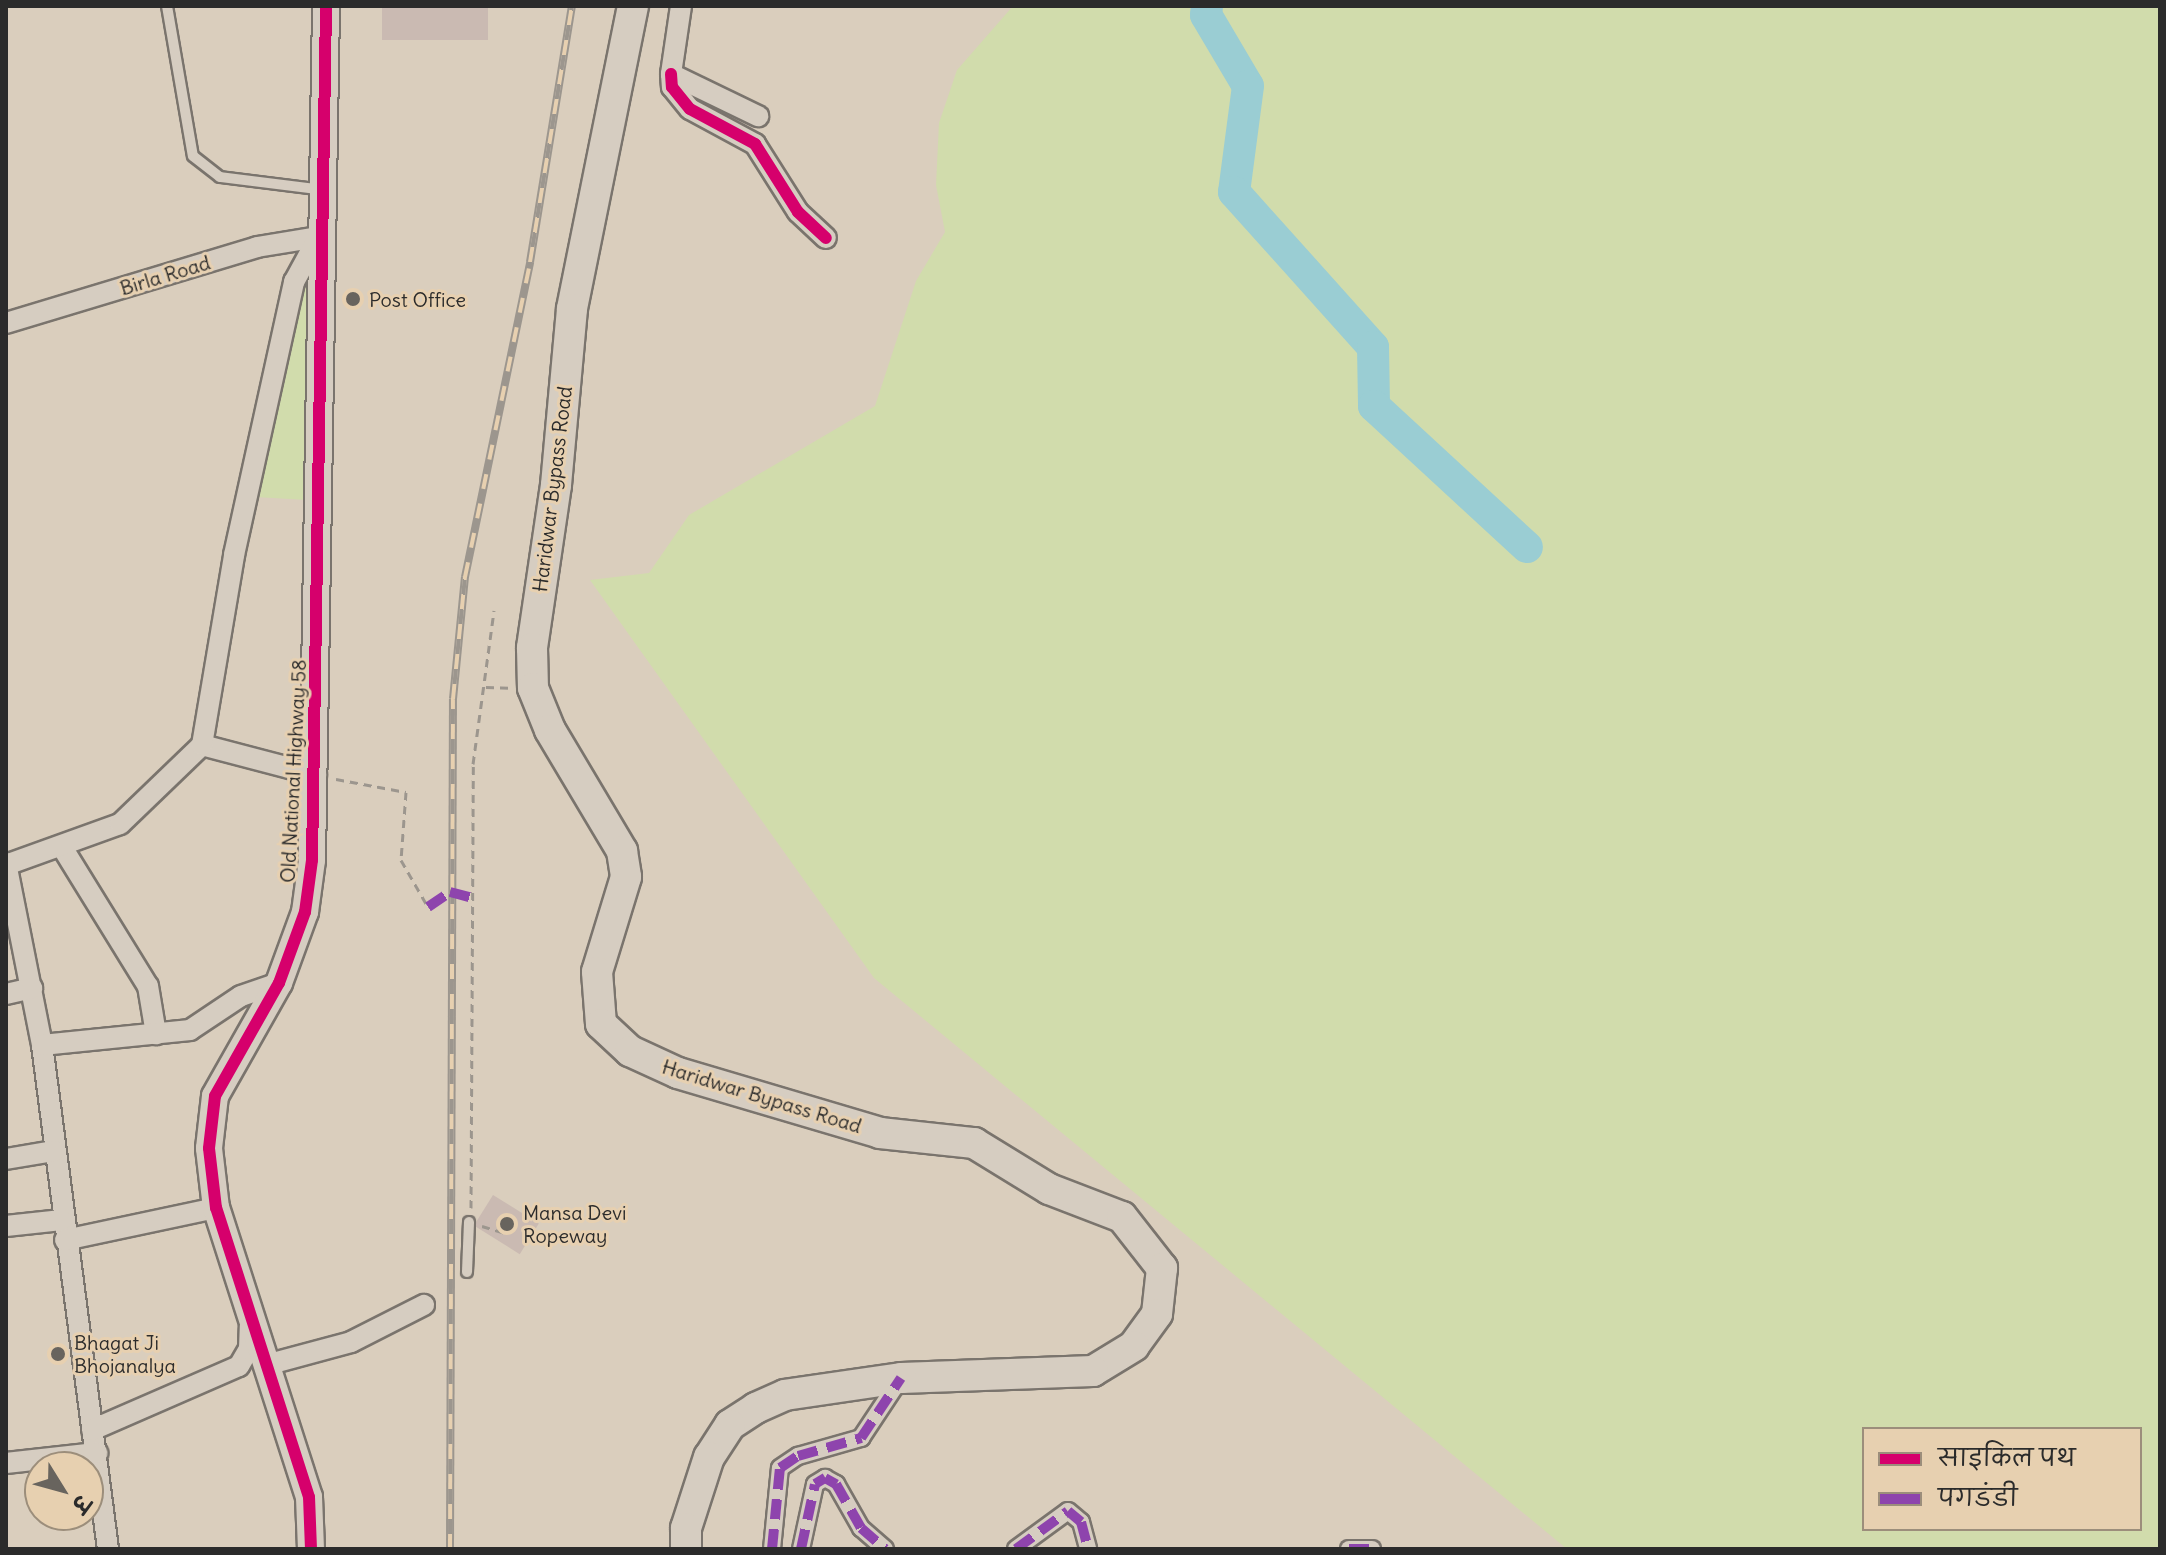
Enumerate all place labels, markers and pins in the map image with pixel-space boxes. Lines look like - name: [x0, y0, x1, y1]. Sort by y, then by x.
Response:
- place label: Post Office: [369, 287, 466, 311]
- marker: Post Office: [344, 290, 362, 308]
- place label: Mansa Devi Ropeway: [523, 1200, 626, 1247]
- marker: Mansa Devi Ropeway: [498, 1215, 516, 1233]
- place label: Bhagat Ji Bhojanalya: [74, 1330, 176, 1377]
- marker: Bhagat Ji Bhojanalya: [49, 1345, 67, 1363]

